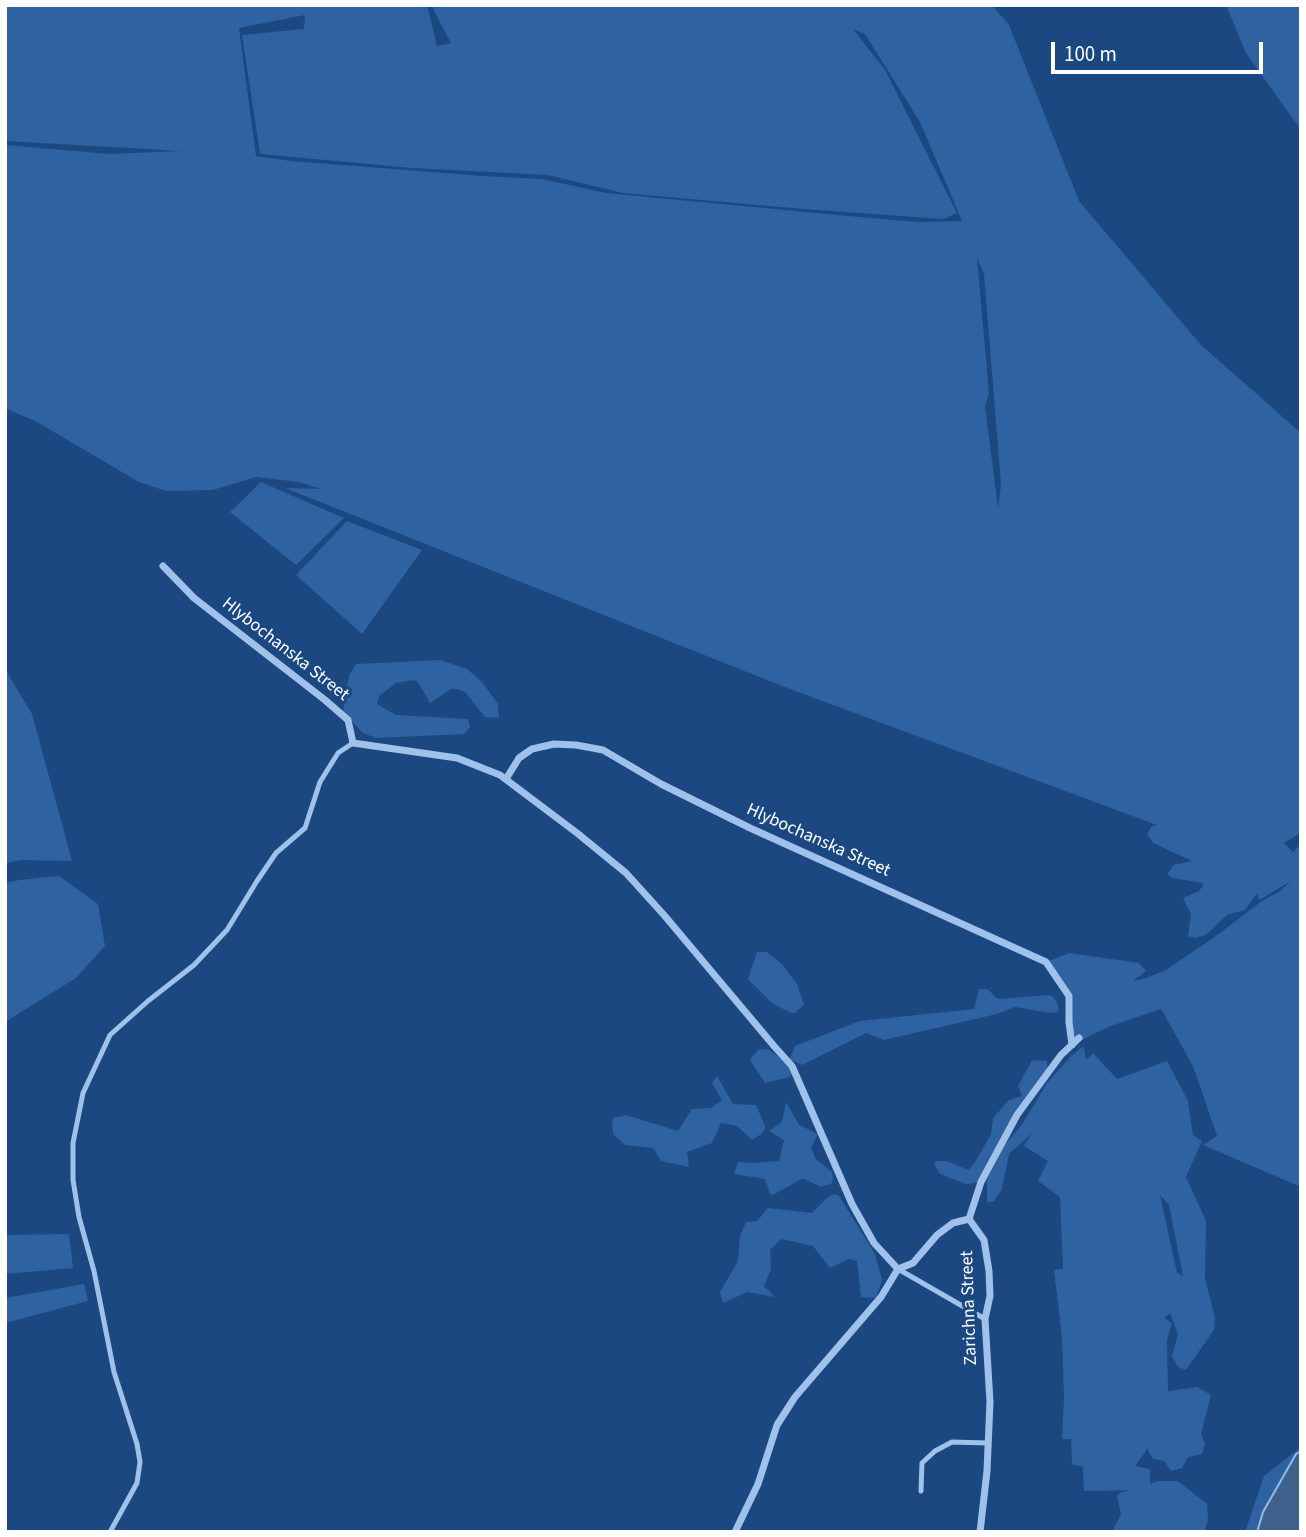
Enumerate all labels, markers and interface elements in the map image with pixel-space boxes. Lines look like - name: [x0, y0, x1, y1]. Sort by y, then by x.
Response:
- scale bar: [1054, 28, 1266, 72]
- text: 100 m: [1064, 39, 1117, 69]
- street label: Hlybochanska Street: [217, 594, 353, 706]
- street label: Hlybochanska Street: [743, 800, 893, 882]
- street label: Zarichna Street: [957, 1250, 983, 1366]

